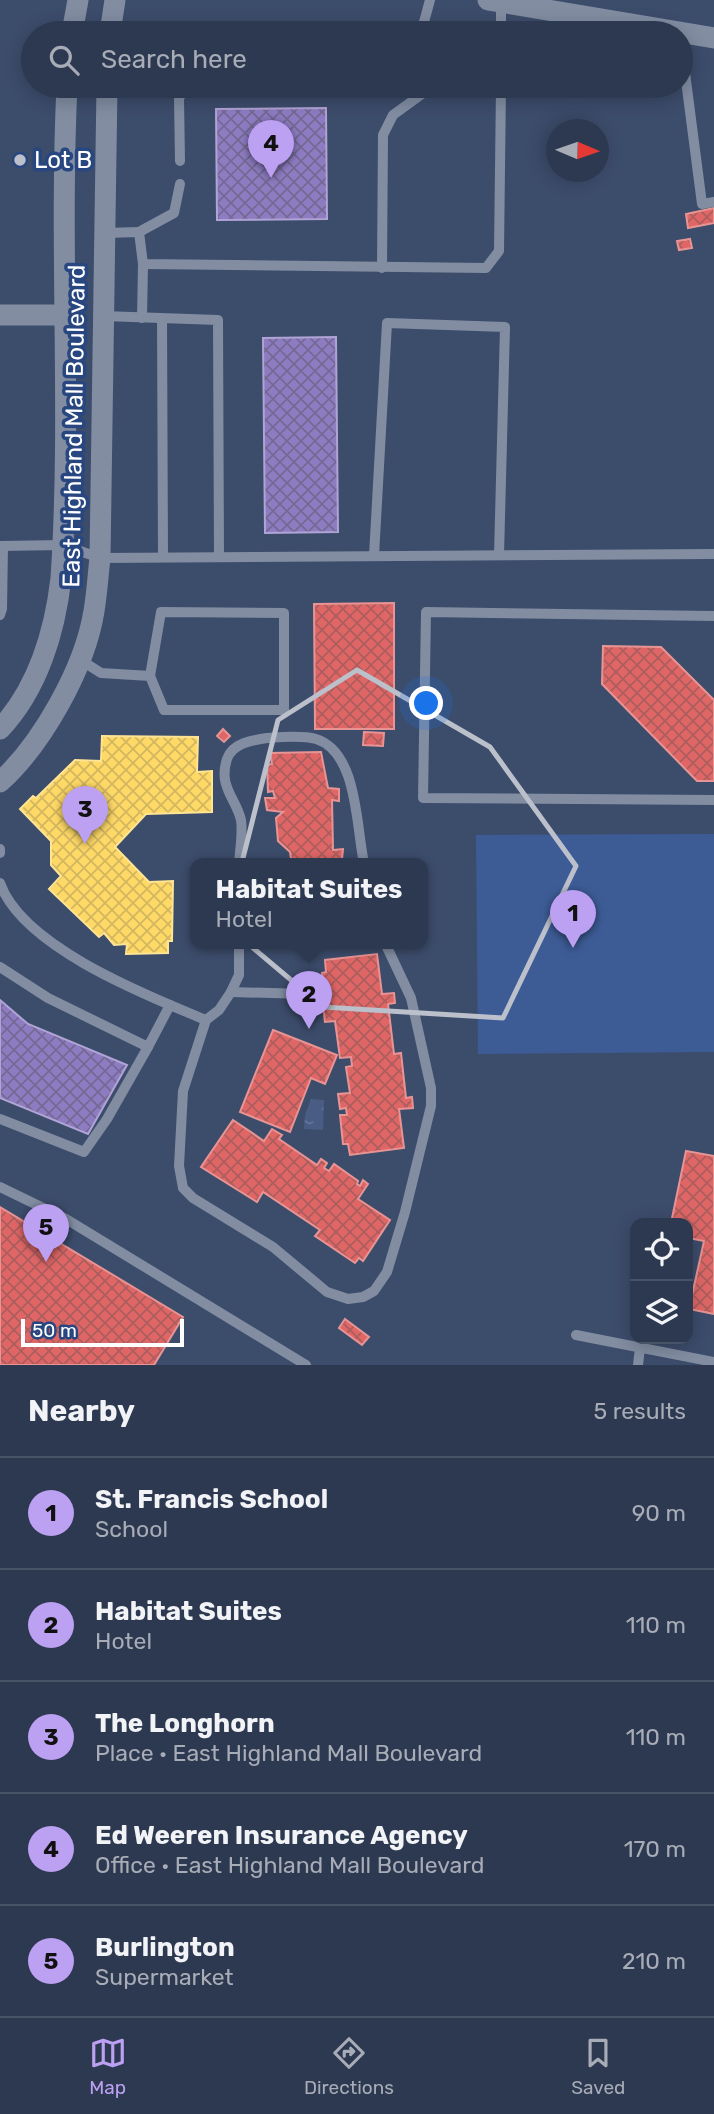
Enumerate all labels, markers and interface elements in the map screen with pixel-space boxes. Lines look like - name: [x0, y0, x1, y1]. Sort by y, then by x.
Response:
- search box: [21, 21, 693, 98]
- icon: search: [45, 41, 83, 79]
- text: Search here: [101, 44, 247, 75]
- north arrow: [546, 119, 609, 182]
- pin: 4: [248, 120, 294, 178]
- place label: Lot B: [34, 146, 92, 174]
- marker: Lot B: [12, 152, 28, 168]
- street label: East Highland Mall Boulevard: [57, 264, 91, 588]
- your location: [409, 686, 443, 720]
- pin: 3: [62, 786, 108, 844]
- popup: [190, 858, 428, 949]
- text: Habitat Suites: [216, 874, 402, 905]
- pin: 1: [550, 890, 596, 948]
- text: Hotel: [216, 905, 273, 933]
- pin: 2: [286, 971, 332, 1029]
- pin: 5: [23, 1204, 69, 1262]
- map controls: [630, 1218, 693, 1344]
- button: locate: [630, 1218, 693, 1281]
- button: layers: [630, 1281, 693, 1344]
- scale bar: [21, 1316, 184, 1348]
- text: 50 m: [32, 1319, 77, 1342]
- text: Nearby: [28, 1393, 135, 1429]
- text: 5 results: [593, 1397, 686, 1425]
- text: St. Francis School: [95, 1484, 328, 1515]
- text: 1: [45, 1499, 57, 1527]
- text: 90 m: [632, 1499, 686, 1527]
- text: School: [95, 1515, 168, 1543]
- text: Habitat Suites: [95, 1596, 282, 1627]
- text: 2: [44, 1611, 58, 1639]
- text: 110 m: [626, 1611, 686, 1639]
- text: Hotel: [95, 1627, 152, 1655]
- text: The Longhorn: [95, 1708, 275, 1739]
- text: 3: [43, 1723, 59, 1751]
- text: 110 m: [626, 1723, 686, 1751]
- text: Place · East Highland Mall Boulevard: [95, 1739, 482, 1767]
- text: Ed Weeren Insurance Agency: [95, 1820, 468, 1851]
- text: 4: [43, 1835, 59, 1863]
- text: 170 m: [624, 1835, 686, 1863]
- text: Office · East Highland Mall Boulevard: [95, 1851, 484, 1879]
- text: Burlington: [95, 1932, 235, 1963]
- text: 5: [44, 1947, 58, 1975]
- text: 210 m: [622, 1947, 686, 1975]
- text: Supermarket: [95, 1963, 233, 1991]
- tab: Map: [89, 2034, 127, 2099]
- tab: Directions: [304, 2034, 394, 2099]
- tab: Saved: [571, 2034, 625, 2099]

